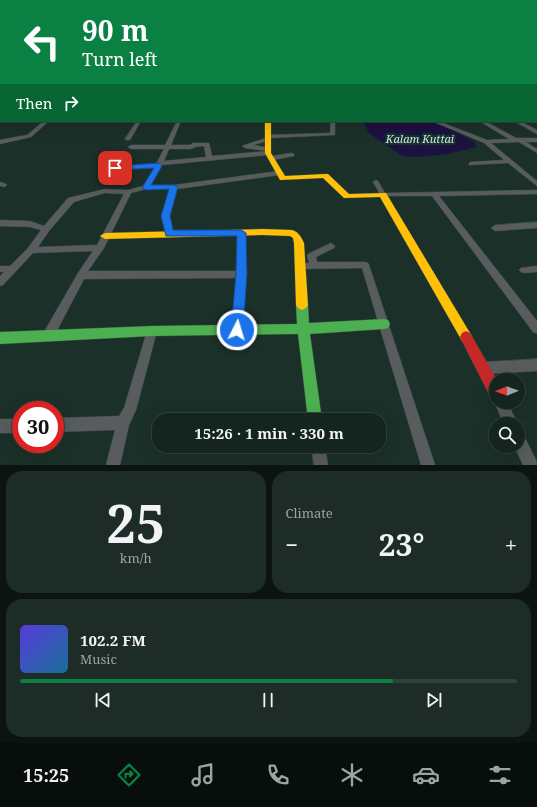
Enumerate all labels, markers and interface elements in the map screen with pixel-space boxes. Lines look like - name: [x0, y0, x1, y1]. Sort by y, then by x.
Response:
- text: 90 m: [82, 11, 149, 49]
- icon: left: [16, 16, 68, 68]
- text: Turn left: [82, 47, 157, 71]
- icon: right: [60, 92, 82, 114]
- text: Then: [16, 93, 52, 113]
- water label: Kalam Kuttai: [385, 131, 455, 146]
- pin: [98, 151, 132, 185]
- icon: arrive: [104, 157, 126, 179]
- position arrow: [216, 309, 258, 351]
- north arrow: [489, 373, 525, 409]
- map controls: [489, 373, 525, 453]
- speed limit sign: 30: [12, 401, 64, 453]
- button: search: [489, 417, 525, 453]
- text: 15:26 · 1 min · 330 m: [194, 423, 344, 443]
- text: 25: [106, 487, 165, 558]
- text: Climate: [286, 504, 333, 522]
- text: 23°: [379, 524, 424, 565]
- text: −: [286, 529, 298, 559]
- text: +: [505, 529, 517, 559]
- text: km/h: [120, 549, 152, 567]
- text: 102.2 FM: [80, 630, 146, 650]
- text: Music: [80, 650, 117, 668]
- icon: previous: [92, 689, 114, 711]
- icon: pause: [257, 689, 279, 711]
- icon: next: [423, 689, 445, 711]
- icon: directions: [115, 761, 143, 789]
- icon: music: [189, 761, 217, 789]
- icon: phone: [264, 761, 292, 789]
- icon: climate: [338, 761, 366, 789]
- icon: car: [412, 761, 440, 789]
- icon: filters: [486, 761, 514, 789]
- text: 15:25: [23, 763, 69, 787]

